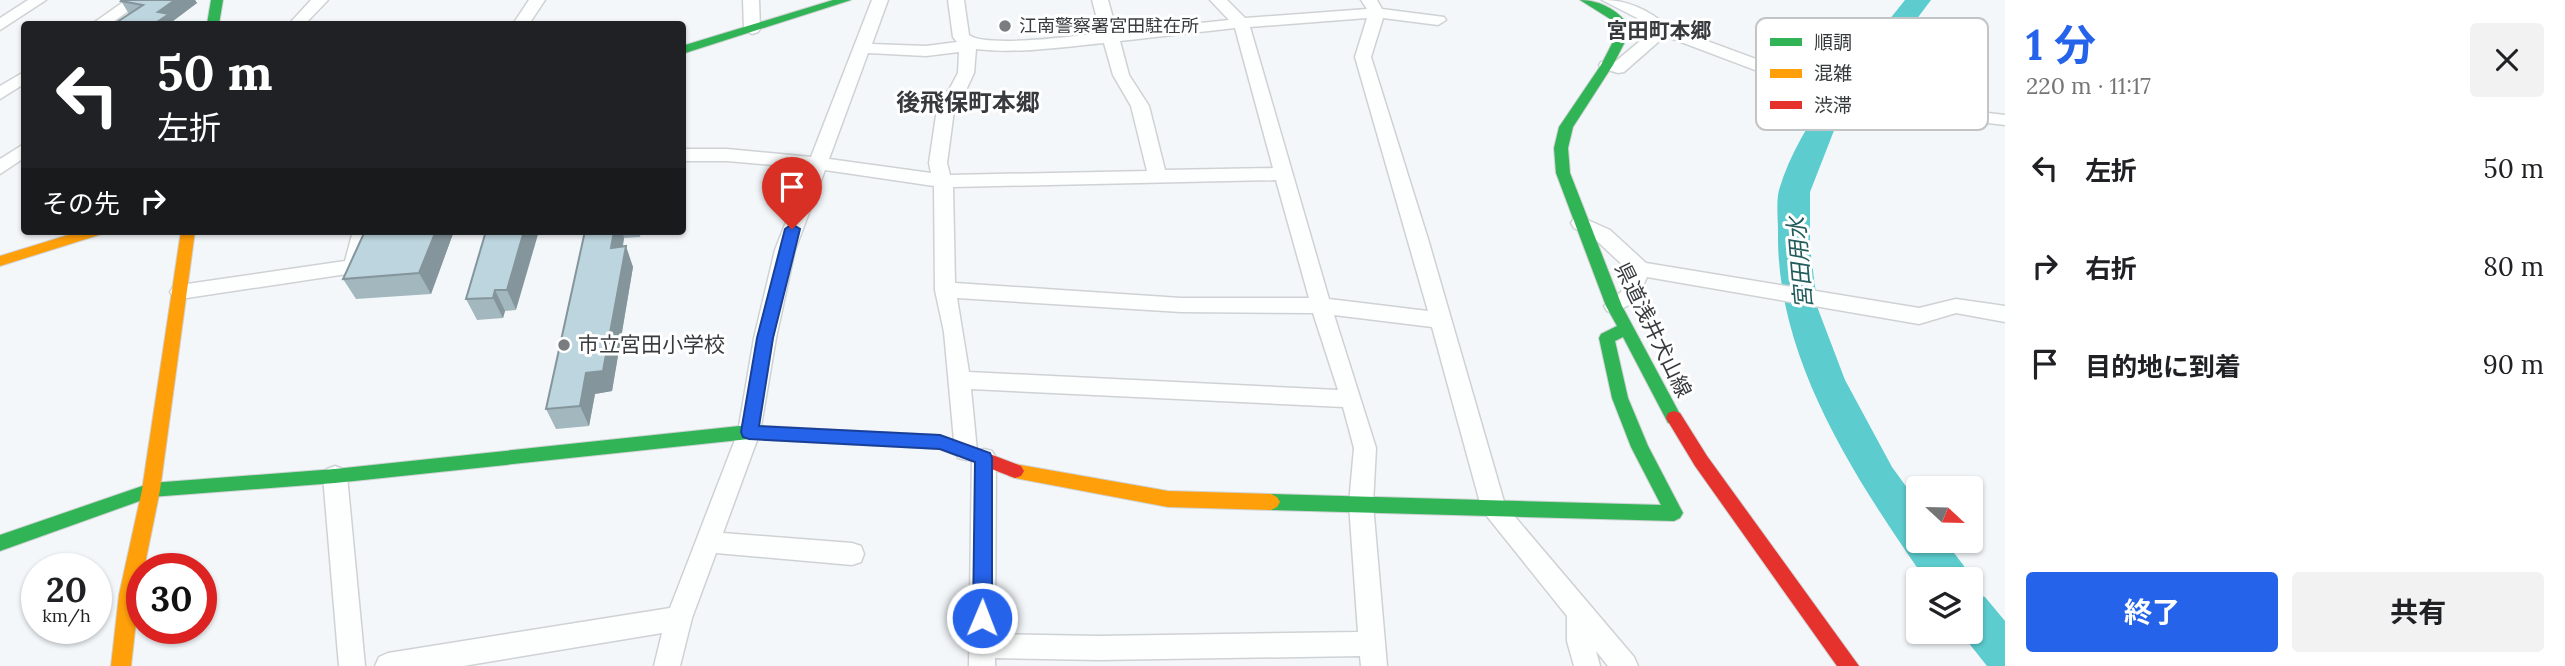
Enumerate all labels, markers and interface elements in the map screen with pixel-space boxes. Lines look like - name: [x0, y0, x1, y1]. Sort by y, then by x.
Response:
- place label: 江南警察署宮田駐在所: [1019, 14, 1199, 37]
- district label: 宮田町本郷: [1607, 17, 1712, 44]
- marker: 江南警察署宮田駐在所: [997, 18, 1013, 34]
- legend: [1756, 18, 1988, 130]
- text: 1 分: [2026, 18, 2096, 72]
- button: close: [2470, 23, 2544, 97]
- text: 順調: [1814, 30, 1852, 54]
- text: 50 m: [157, 41, 273, 103]
- icon: left: [42, 49, 133, 140]
- text: 混雑: [1814, 61, 1852, 85]
- text: 220 m · 11:17: [2026, 71, 2151, 100]
- district label: 後飛保町本郷: [896, 87, 1040, 118]
- text: 渋滞: [1814, 93, 1852, 117]
- text: 左折: [157, 107, 221, 148]
- icon: left: [2026, 149, 2064, 187]
- text: 50 m: [2484, 152, 2544, 185]
- text: 左折: [2085, 154, 2137, 187]
- pin: [762, 157, 822, 229]
- icon: arrive: [773, 168, 811, 206]
- icon: right: [134, 182, 172, 220]
- text: その先: [42, 187, 120, 220]
- water label: 宮田用水: [1781, 213, 1818, 310]
- icon: right: [2026, 247, 2064, 285]
- text: 80 m: [2483, 250, 2544, 283]
- text: 右折: [2085, 252, 2137, 285]
- street label: 県道浅井犬山線: [1609, 258, 1698, 402]
- place label: 市立宮田小学校: [578, 331, 725, 358]
- marker: 市立宮田小学校: [556, 337, 572, 353]
- icon: arrive: [2026, 345, 2064, 383]
- text: 90 m: [2483, 348, 2544, 381]
- text: 目的地に到着: [2085, 350, 2241, 383]
- north arrow: [1906, 476, 1983, 553]
- map controls: [1906, 476, 1983, 644]
- speed limit sign: 30: [126, 553, 217, 644]
- text: 20: [46, 567, 87, 612]
- button: layers: [1906, 567, 1983, 644]
- button: 終了: [2026, 572, 2278, 652]
- button: 共有: [2292, 572, 2544, 652]
- position arrow: [945, 581, 1019, 655]
- text: km/h: [42, 604, 91, 627]

